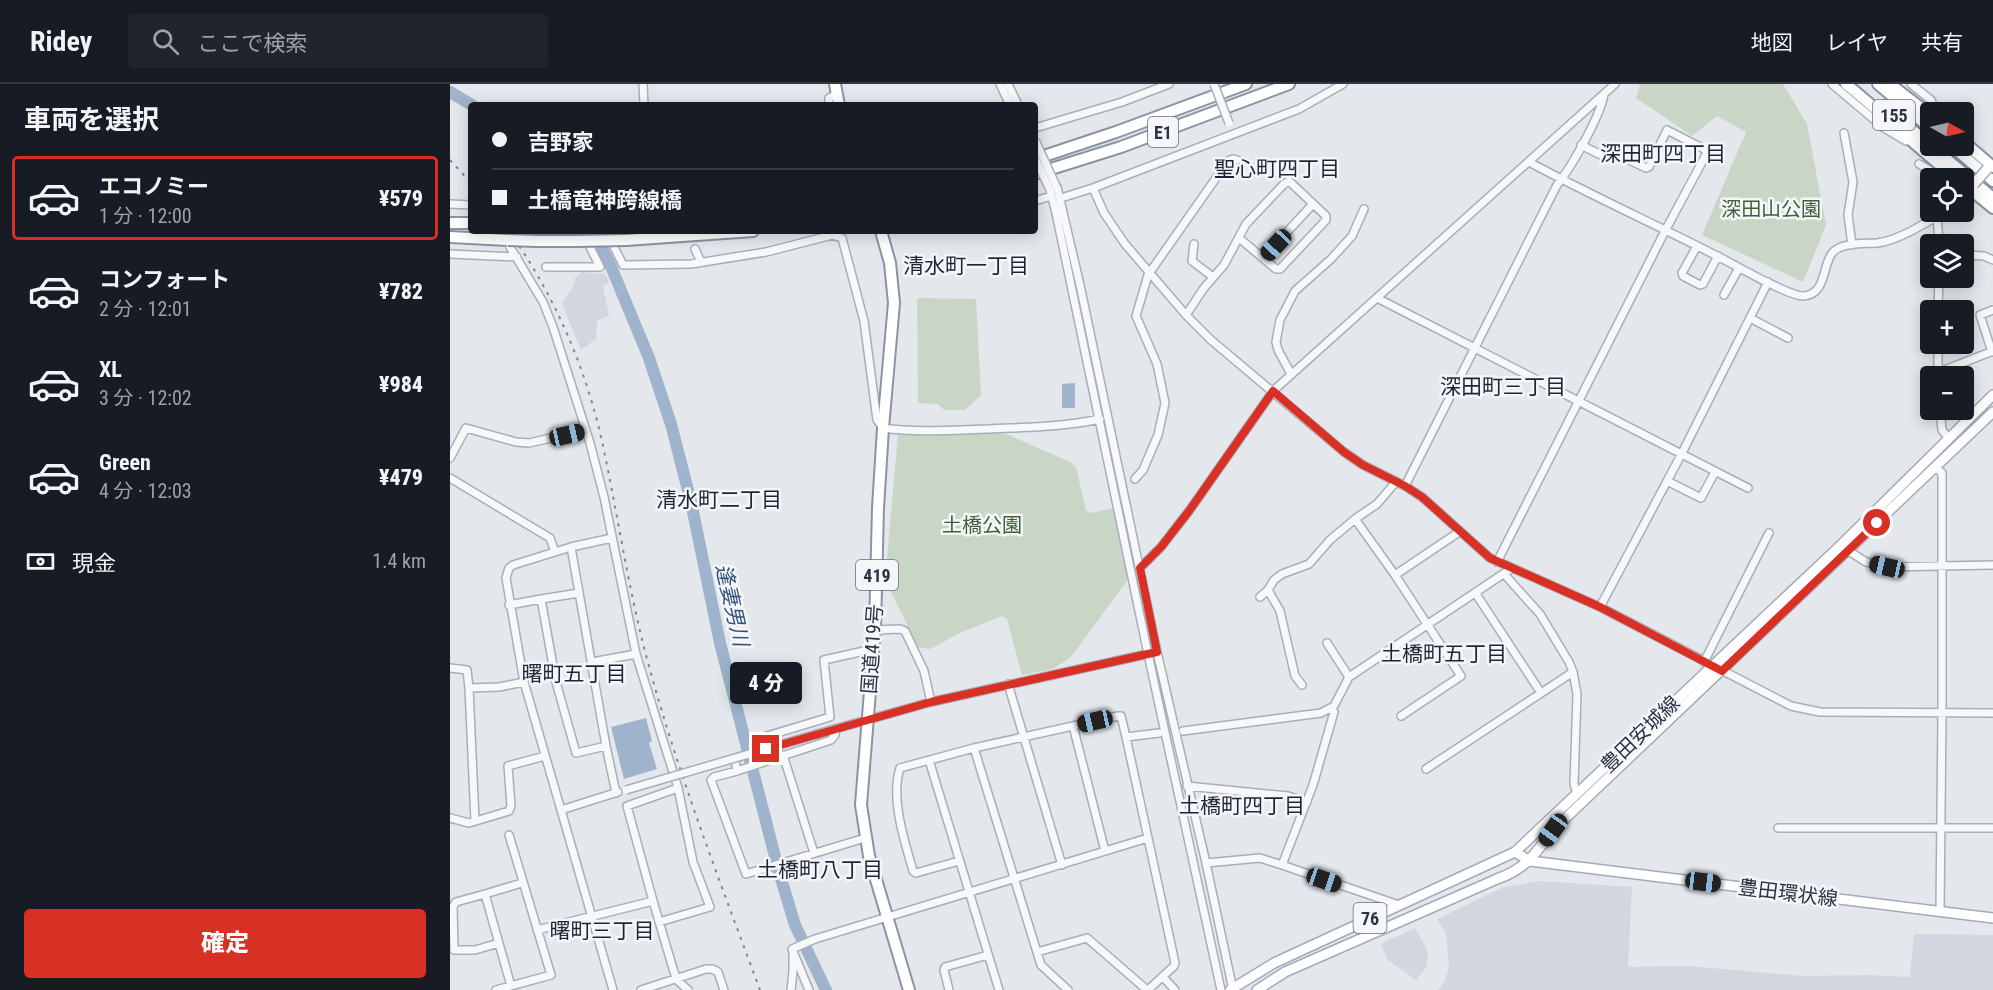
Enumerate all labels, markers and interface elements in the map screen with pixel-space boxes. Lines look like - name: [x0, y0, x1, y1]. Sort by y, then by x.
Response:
- search box: [128, 14, 548, 68]
- text: Ridey: [30, 25, 92, 58]
- icon: search: [149, 25, 182, 58]
- text: ここで検索: [197, 31, 307, 56]
- text: 地図: [1751, 31, 1793, 55]
- text: レイヤ: [1826, 31, 1888, 55]
- text: 共有: [1921, 31, 1963, 55]
- road number: 155: [1873, 100, 1915, 130]
- north arrow: [1920, 102, 1974, 156]
- map controls: [1920, 102, 1974, 420]
- text: 車両を選択: [24, 104, 159, 136]
- road number: E1: [1148, 117, 1178, 147]
- text: 吉野家: [528, 130, 594, 155]
- district label: 深田町四丁目: [1600, 142, 1726, 166]
- district label: 聖心町四丁目: [1214, 157, 1340, 181]
- button: locate: [1920, 168, 1974, 222]
- icon: car: [27, 171, 81, 225]
- text: エコノミー: [99, 174, 209, 199]
- text: ¥579: [379, 186, 423, 211]
- text: 土橋竜神跨線橋: [528, 188, 682, 213]
- park label: 深田山公園: [1721, 197, 1821, 221]
- text: 1 分 · 12:00: [99, 204, 192, 228]
- car: [1257, 226, 1295, 264]
- button: layers: [1920, 234, 1974, 288]
- district label: 清水町一丁目: [903, 254, 1029, 278]
- icon: car: [27, 264, 81, 318]
- text: コンフォート: [99, 267, 230, 292]
- text: ¥782: [379, 279, 423, 304]
- text: 2 分 · 12:01: [99, 297, 192, 321]
- button: +: [1920, 300, 1974, 354]
- icon: car: [27, 357, 81, 411]
- text: XL: [99, 357, 122, 382]
- button: −: [1920, 366, 1974, 420]
- text: ¥984: [379, 372, 423, 397]
- district label: 深田町三丁目: [1440, 375, 1566, 399]
- text: 3 分 · 12:02: [99, 386, 192, 410]
- car: [547, 422, 587, 448]
- icon: car: [27, 450, 81, 504]
- text: Green: [99, 450, 151, 475]
- text: ¥479: [379, 465, 423, 490]
- text: 4 分 · 12:03: [99, 479, 192, 503]
- district label: 清水町二丁目: [656, 488, 782, 512]
- route start: [1863, 509, 1890, 536]
- park label: 土橋公園: [942, 513, 1022, 537]
- icon: cash: [24, 545, 57, 578]
- text: 1.4 km: [372, 549, 426, 573]
- text: 現金: [72, 551, 116, 576]
- car: [1867, 554, 1907, 580]
- road number: 419: [856, 560, 898, 590]
- water label: 逢妻男川: [711, 561, 754, 651]
- street label: 国道419号: [857, 603, 887, 695]
- district label: 土橋町五丁目: [1381, 642, 1507, 666]
- district label: 曙町五丁目: [522, 662, 627, 686]
- callout: 4 分: [730, 662, 802, 704]
- text: 4 分: [749, 671, 783, 695]
- street label: 豊田安城線: [1596, 691, 1684, 777]
- car: [1075, 708, 1115, 734]
- route end: [752, 735, 779, 762]
- district label: 土橋町四丁目: [1179, 794, 1305, 818]
- car: [1535, 810, 1571, 850]
- district label: 土橋町八丁目: [757, 858, 883, 882]
- car: [1304, 866, 1344, 894]
- car: [1684, 871, 1722, 893]
- street label: 豊田環状線: [1737, 875, 1839, 911]
- road number: 76: [1354, 903, 1386, 933]
- button: 確定: [24, 909, 426, 978]
- district label: 曙町三丁目: [550, 919, 655, 943]

